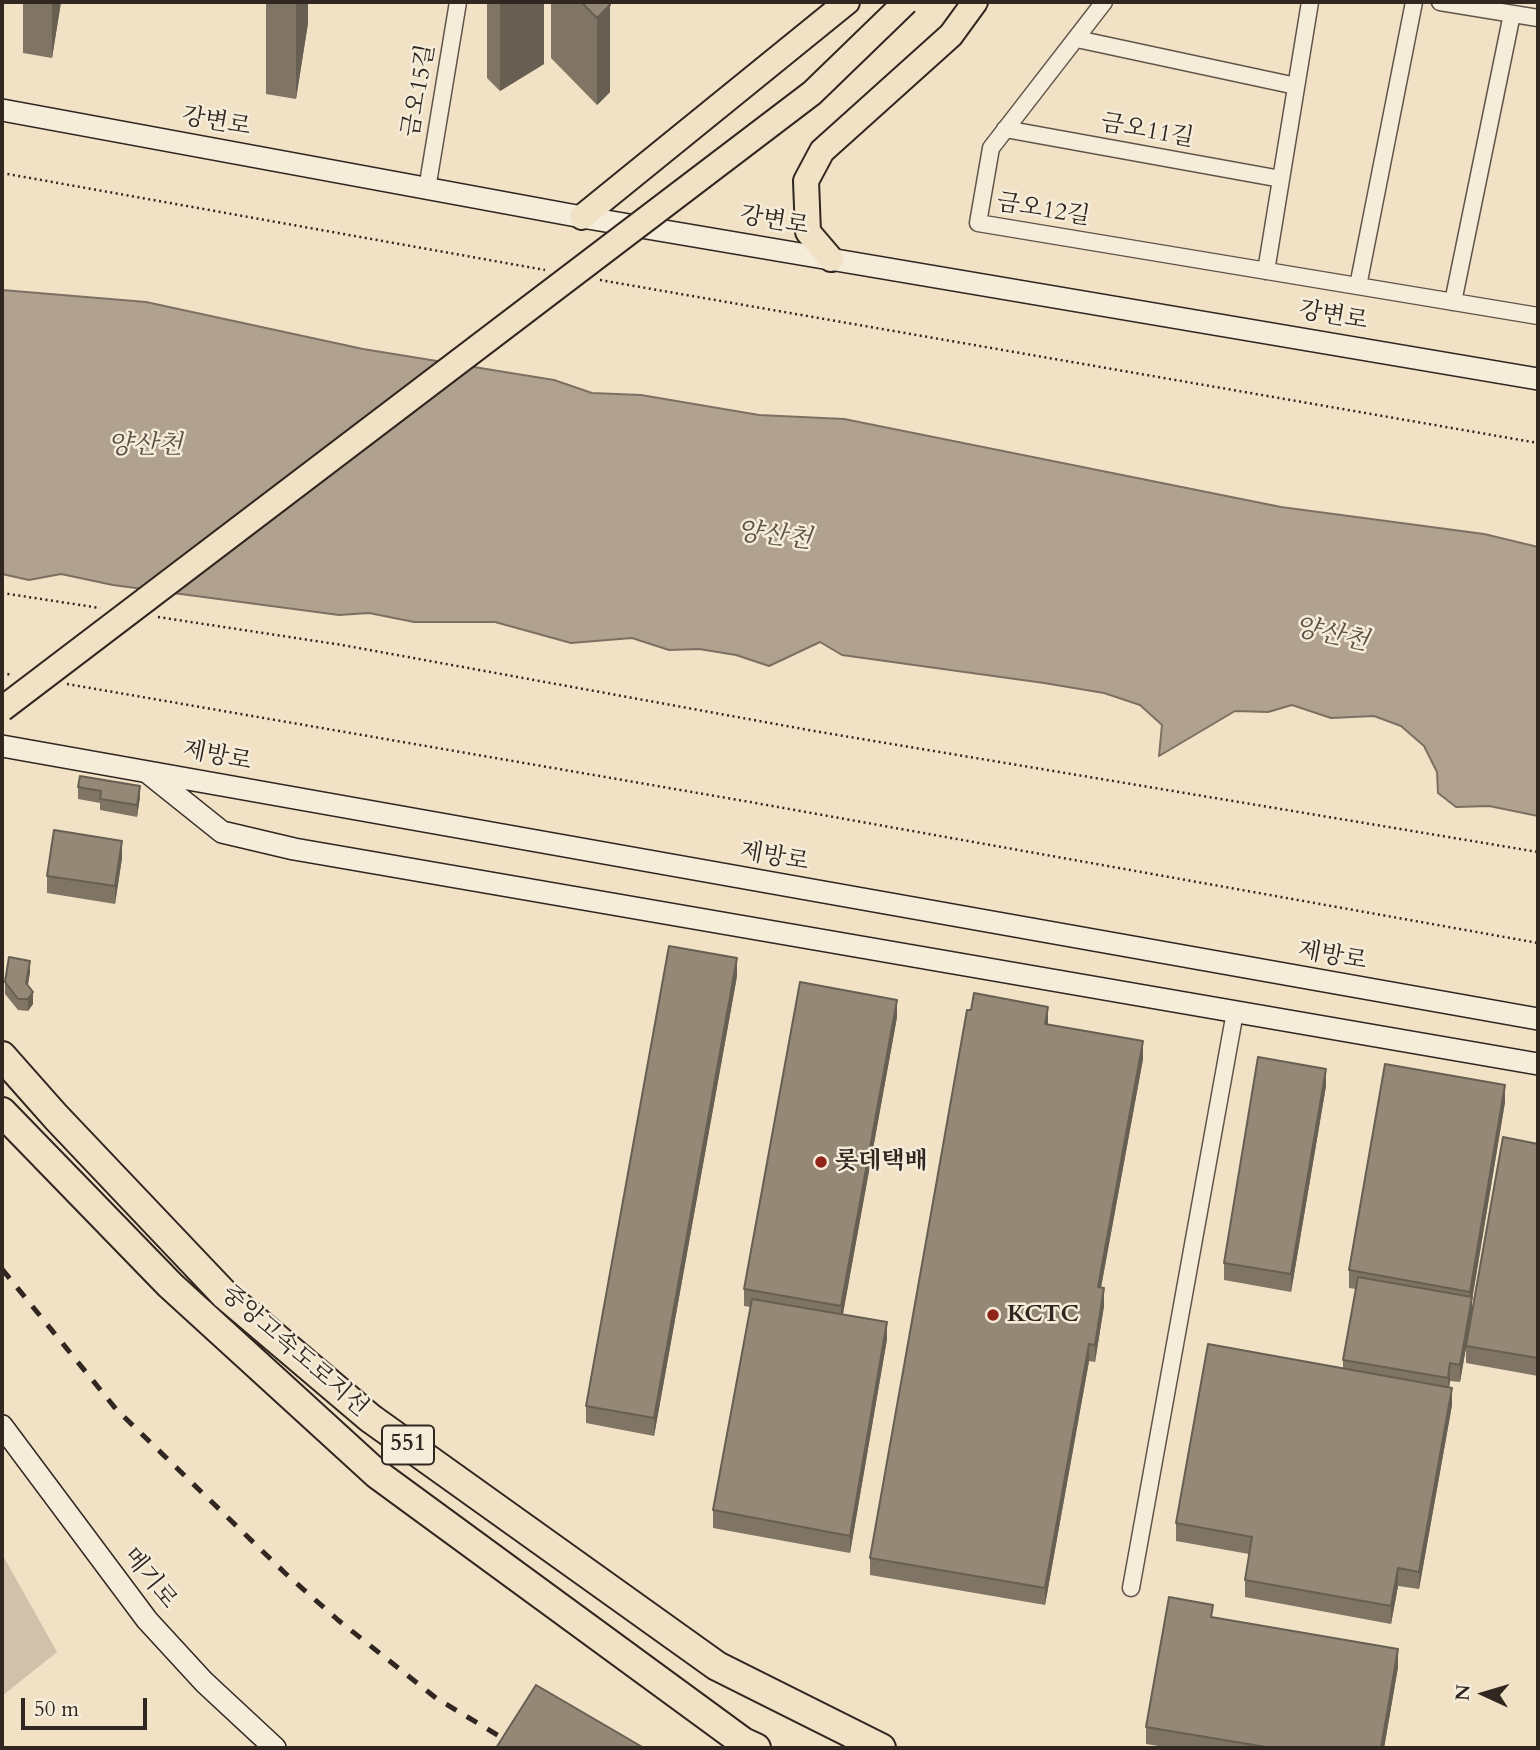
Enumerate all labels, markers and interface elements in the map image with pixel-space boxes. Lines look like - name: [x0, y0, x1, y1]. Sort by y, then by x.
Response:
- street label: 금오15길: [398, 42, 442, 140]
- street label: 강변로: [179, 103, 253, 143]
- street label: 금오11길: [1098, 110, 1196, 154]
- street label: 금오12길: [994, 189, 1092, 233]
- street label: 강변로: [737, 202, 811, 242]
- street label: 강변로: [1296, 297, 1370, 337]
- water label: 양산천: [107, 431, 183, 463]
- water label: 양산천: [735, 517, 813, 557]
- water label: 양산천: [1291, 613, 1371, 659]
- street label: 제방로: [180, 736, 254, 778]
- street label: 제방로: [737, 838, 811, 878]
- street label: 제방로: [1295, 937, 1369, 977]
- place label: 롯데택배: [835, 1148, 928, 1176]
- marker: 롯데택배: [813, 1154, 829, 1170]
- street label: 중앙고속도로지선: [215, 1280, 373, 1424]
- place label: KCTC: [1007, 1301, 1079, 1329]
- marker: KCTC: [985, 1307, 1001, 1323]
- road number: 551: [382, 1426, 434, 1464]
- street label: 메기로: [116, 1543, 182, 1615]
- north arrow: [1449, 1659, 1519, 1729]
- text: N: [1450, 1683, 1477, 1702]
- scale bar: [24, 1684, 150, 1728]
- text: 50 m: [34, 1695, 79, 1724]

